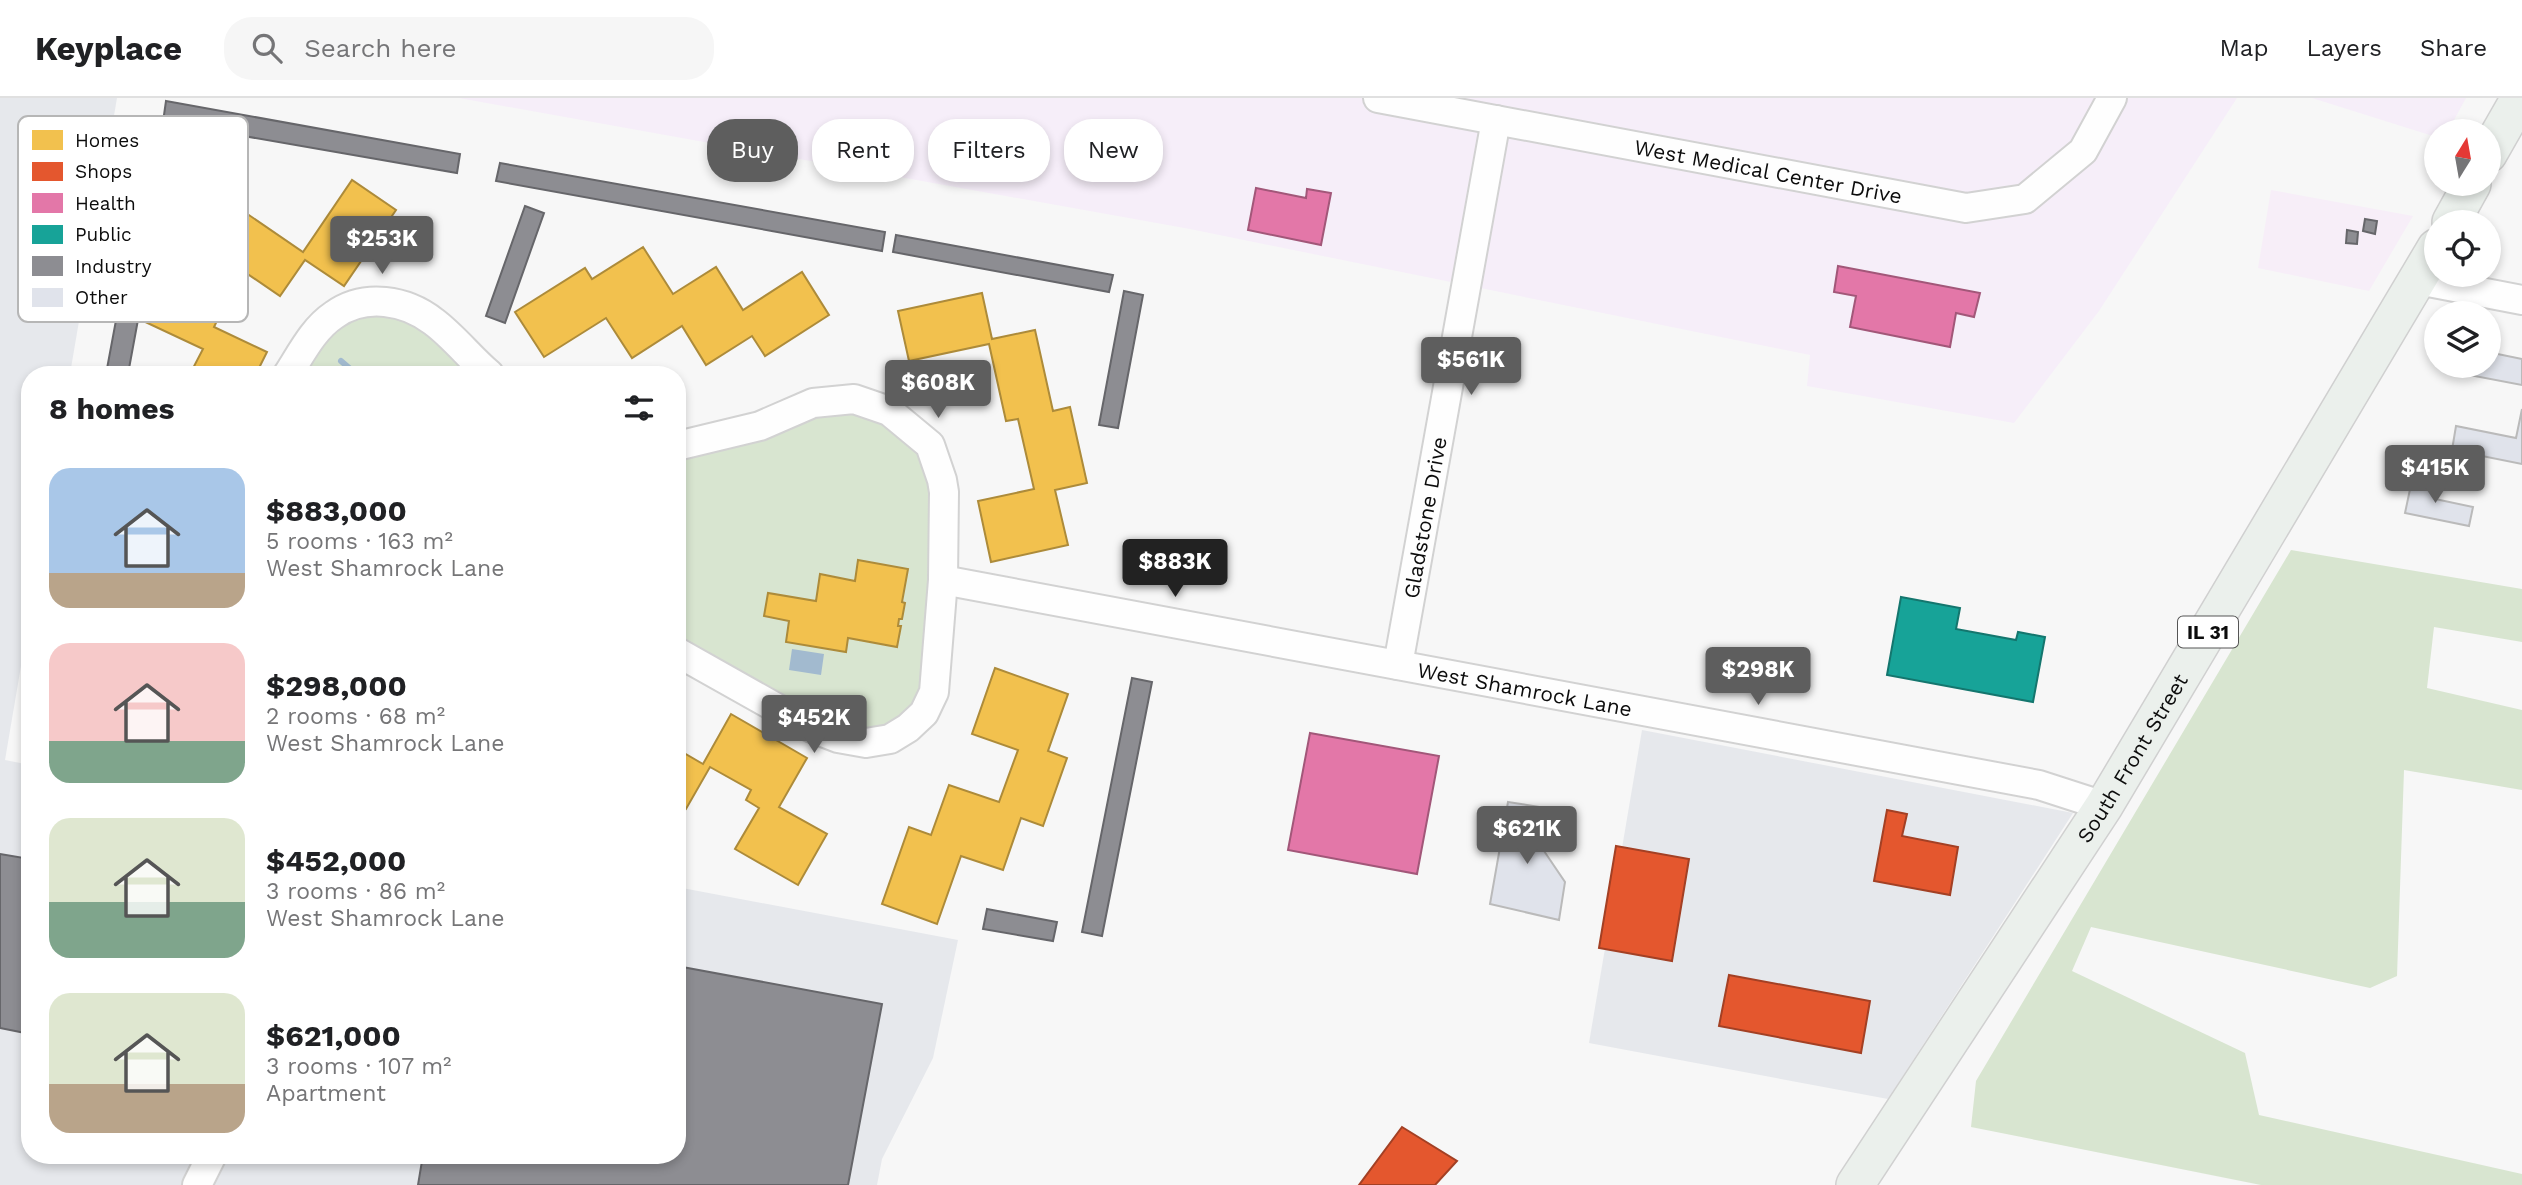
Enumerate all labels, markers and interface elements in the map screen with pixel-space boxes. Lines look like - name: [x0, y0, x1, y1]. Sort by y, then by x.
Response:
- search box: [224, 17, 714, 80]
- text: Keyplace: [35, 29, 182, 68]
- icon: search: [248, 29, 286, 67]
- text: Search here: [304, 33, 457, 63]
- text: Map: [2220, 34, 2268, 62]
- text: Layers: [2306, 34, 2382, 62]
- text: Share: [2420, 34, 2487, 62]
- legend: [18, 116, 248, 322]
- chip: Buy: [707, 119, 798, 182]
- chip: Rent: [812, 119, 914, 182]
- chip: Filters: [928, 119, 1050, 182]
- chip: New: [1064, 119, 1163, 182]
- north arrow: [2424, 119, 2501, 196]
- map controls: [2424, 119, 2501, 378]
- text: Homes: [75, 129, 139, 152]
- street label: West Medical Center Drive: [1632, 134, 1904, 208]
- text: Shops: [75, 160, 132, 183]
- text: Health: [75, 192, 136, 215]
- button: locate: [2424, 210, 2501, 287]
- pin: $253K: [333, 216, 431, 276]
- text: Public: [75, 223, 132, 246]
- text: $253K: [346, 225, 418, 252]
- text: Industry: [75, 255, 152, 278]
- text: Other: [75, 286, 128, 309]
- button: layers: [2424, 301, 2501, 378]
- pin: $561K: [1422, 338, 1520, 397]
- text: $561K: [1437, 346, 1505, 373]
- pin: $608K: [889, 360, 987, 420]
- text: $608K: [901, 369, 975, 396]
- icon: filters: [620, 389, 658, 427]
- text: 8 homes: [49, 391, 175, 426]
- street label: Gladstone Drive: [1398, 435, 1451, 600]
- pin: $415K: [2386, 446, 2484, 505]
- text: $415K: [2401, 454, 2469, 481]
- text: $883,000: [266, 493, 407, 528]
- icon: home: [105, 496, 189, 580]
- text: 5 rooms · 163 m²: [266, 528, 453, 555]
- pin: $883K: [1126, 540, 1224, 599]
- text: $883K: [1139, 548, 1211, 575]
- text: West Shamrock Lane: [266, 555, 504, 582]
- road number: IL 31: [2178, 617, 2238, 648]
- pin: $298K: [1709, 648, 1807, 707]
- text: $298K: [1722, 656, 1794, 683]
- street label: West Shamrock Lane: [1416, 657, 1634, 721]
- text: $298,000: [266, 668, 407, 703]
- street label: South Front Street: [2071, 669, 2193, 847]
- icon: home: [105, 671, 189, 755]
- pin: $452K: [765, 696, 863, 755]
- text: 2 rooms · 68 m²: [266, 703, 445, 730]
- text: $452K: [778, 704, 850, 731]
- text: West Shamrock Lane: [266, 730, 504, 757]
- pin: $621K: [1478, 806, 1576, 866]
- text: $621K: [1493, 815, 1561, 842]
- text: $452,000: [266, 843, 406, 878]
- icon: home: [105, 846, 189, 930]
- text: 3 rooms · 86 m²: [266, 878, 445, 905]
- text: West Shamrock Lane: [266, 905, 504, 932]
- text: $621,000: [266, 1018, 401, 1053]
- icon: home: [105, 1021, 189, 1105]
- text: 3 rooms · 107 m²: [266, 1053, 452, 1080]
- text: Apartment: [266, 1080, 386, 1107]

